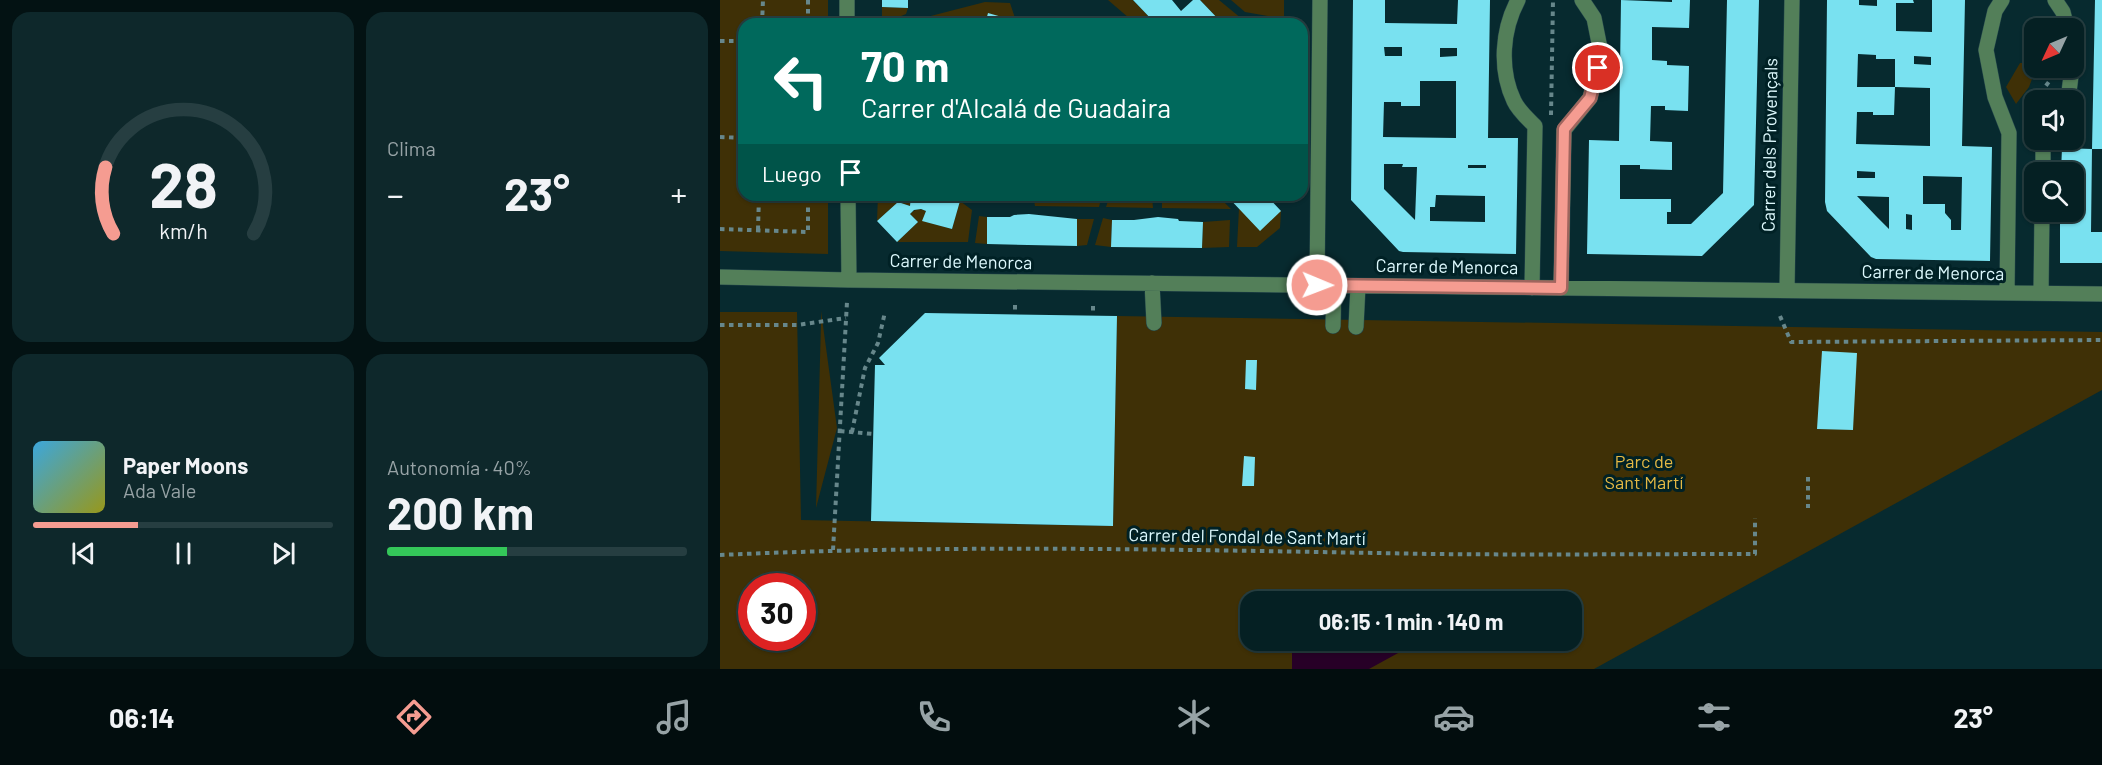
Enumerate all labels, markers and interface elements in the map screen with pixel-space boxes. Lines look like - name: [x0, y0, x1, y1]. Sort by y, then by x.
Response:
- north arrow: [2024, 18, 2084, 78]
- map controls: [2024, 18, 2084, 222]
- text: 70 m: [861, 40, 949, 90]
- icon: left: [762, 42, 840, 120]
- pin: [1572, 42, 1623, 93]
- icon: arrive: [1581, 51, 1614, 84]
- street label: Carrer dels Provençals: [1756, 58, 1782, 232]
- button: sound: [2024, 90, 2084, 150]
- text: Carrer d'Alcalá de Guadaira: [861, 91, 1171, 123]
- text: Clima: [387, 136, 436, 160]
- text: 28: [149, 146, 217, 220]
- icon: arrive: [834, 156, 867, 189]
- text: Luego: [762, 160, 822, 186]
- button: search: [2024, 162, 2084, 222]
- text: 23°: [504, 166, 570, 220]
- text: −: [387, 174, 404, 214]
- text: +: [670, 174, 687, 214]
- text: km/h: [159, 218, 207, 243]
- street label: Carrer de Menorca: [890, 249, 1033, 273]
- position arrow: [1285, 253, 1349, 317]
- street label: Carrer de Menorca: [1376, 254, 1519, 278]
- street label: Carrer de Menorca: [1862, 260, 2005, 284]
- park label: Parc de Sant Martí: [1605, 450, 1684, 493]
- text: Paper Moons: [123, 452, 248, 478]
- text: Autonomía · 40%: [387, 455, 532, 479]
- text: Ada Vale: [123, 478, 196, 502]
- text: 200 km: [387, 485, 534, 539]
- street label: Carrer del Fondal de Sant Martí: [1128, 523, 1366, 549]
- icon: previous: [67, 537, 100, 570]
- icon: pause: [167, 537, 200, 570]
- icon: next: [267, 537, 300, 570]
- speed limit sign: 30: [738, 573, 816, 651]
- text: 06:15 · 1 min · 140 m: [1319, 608, 1503, 634]
- icon: directions: [393, 696, 435, 738]
- icon: music: [653, 696, 695, 738]
- icon: phone: [913, 696, 955, 738]
- icon: climate: [1173, 696, 1215, 738]
- icon: car: [1433, 696, 1475, 738]
- icon: filters: [1693, 696, 1735, 738]
- text: 06:14: [109, 701, 175, 733]
- text: 23°: [1953, 701, 1993, 733]

